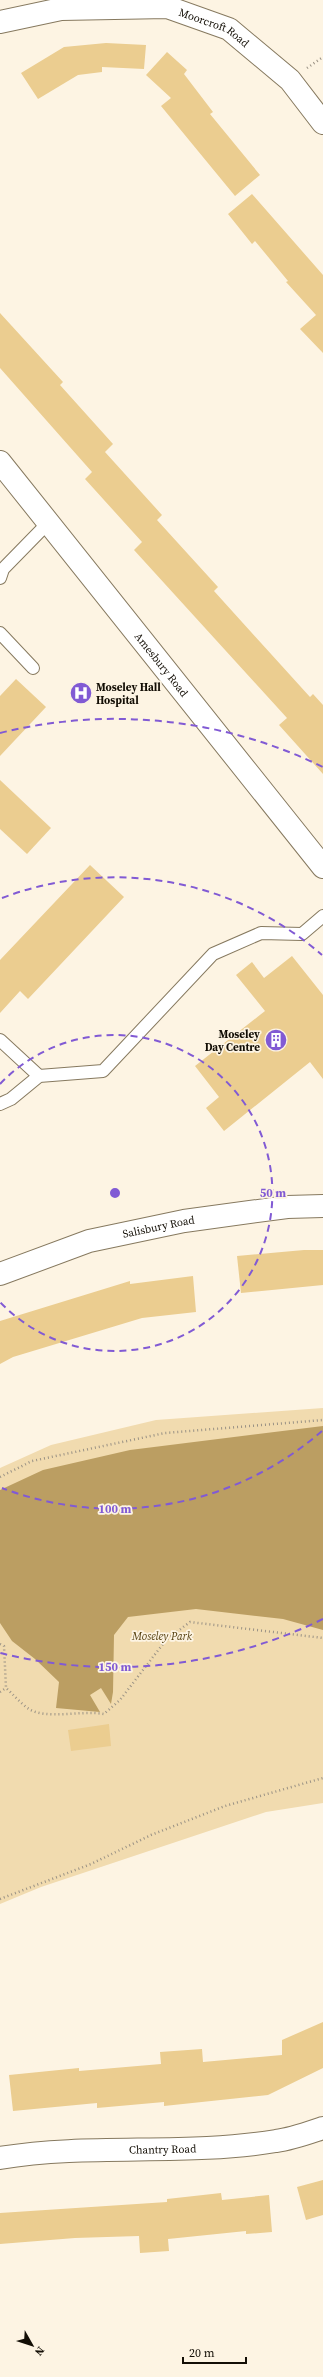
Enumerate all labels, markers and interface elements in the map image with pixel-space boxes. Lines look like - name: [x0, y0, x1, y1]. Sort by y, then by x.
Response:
- street label: Moorcroft Road: [177, 5, 253, 51]
- street label: Amesbury Road: [131, 630, 192, 701]
- hospital icon: Moseley Hall Hospital: [68, 680, 94, 706]
- place label: Moseley Hall Hospital: [96, 680, 161, 708]
- place label: Moseley Day Centre: [205, 1027, 260, 1055]
- building icon: Moseley Day Centre: [263, 1027, 289, 1053]
- text: 50 m: [260, 1185, 286, 1201]
- centre of rings: [108, 1186, 122, 1200]
- street label: Salisbury Road: [121, 1213, 196, 1242]
- text: 100 m: [99, 1501, 132, 1517]
- park label: Moseley Park: [131, 1629, 193, 1644]
- text: 150 m: [99, 1659, 132, 1675]
- street label: Chantry Road: [129, 2141, 197, 2158]
- north arrow: [12, 2325, 52, 2365]
- scale bar: [183, 2339, 246, 2365]
- text: N: [31, 2343, 48, 2359]
- text: 20 m: [189, 2345, 215, 2361]

